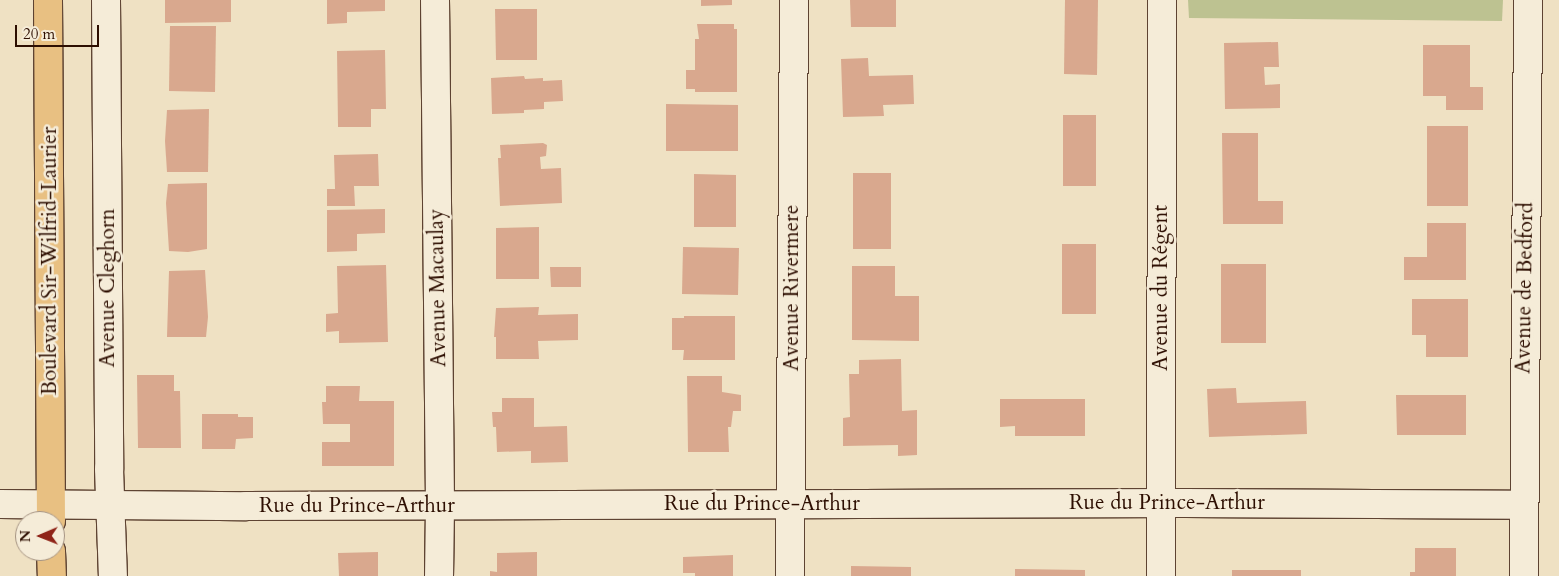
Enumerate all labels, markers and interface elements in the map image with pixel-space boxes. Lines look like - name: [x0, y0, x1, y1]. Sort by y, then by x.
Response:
- scale bar: [18, 15, 101, 47]
- text: 20 m: [23, 24, 55, 44]
- street label: Boulevard Sir-Wilfrid-Laurier: [37, 127, 63, 395]
- street label: Avenue de Bedford: [1511, 202, 1539, 374]
- street label: Avenue Rivermere: [779, 205, 805, 371]
- street label: Avenue du Régent: [1148, 205, 1174, 371]
- street label: Avenue Cleghorn: [95, 209, 121, 367]
- street label: Avenue Macaulay: [424, 209, 452, 367]
- street label: Rue du Prince-Arthur: [1069, 490, 1265, 516]
- street label: Rue du Prince-Arthur: [664, 491, 860, 517]
- street label: Rue du Prince-Arthur: [259, 493, 455, 519]
- north arrow: [15, 511, 65, 561]
- text: N: [16, 530, 35, 542]

